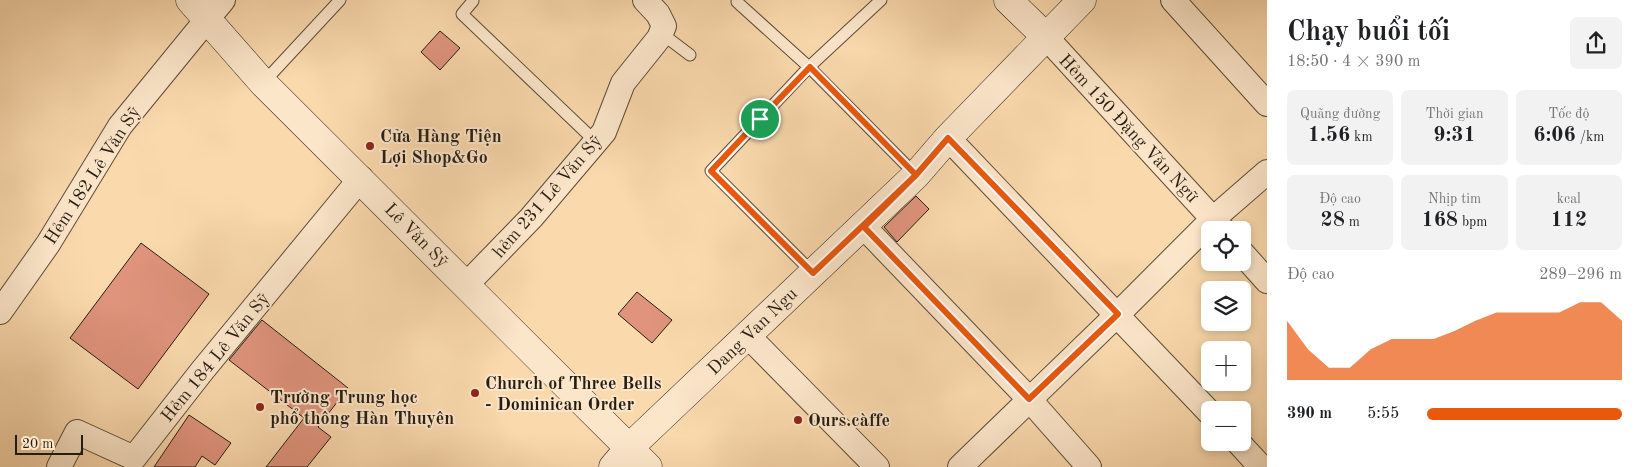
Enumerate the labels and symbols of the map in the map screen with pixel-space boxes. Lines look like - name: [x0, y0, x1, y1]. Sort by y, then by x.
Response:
- street label: Hẻm 150 Đặng Văn Ngữ: [1055, 51, 1202, 206]
- pin: [739, 98, 781, 140]
- street label: Hẻm 182 Lê Văn Sỹ: [42, 103, 144, 248]
- place label: Cửa Hàng Tiện Lợi Shop&Go: [380, 128, 502, 167]
- street label: hẻm 231 Lê Văn Sỹ: [490, 131, 606, 262]
- marker: Cửa Hàng Tiện Lợi Shop&Go: [364, 140, 376, 152]
- street label: Lê Văn Sỹ: [381, 200, 452, 272]
- street label: Dang Van Ngu: [704, 284, 801, 379]
- street label: Hẻm 184 Lê Văn Sỹ: [158, 289, 274, 426]
- place label: Church of Three Bells - Dominican Order: [485, 375, 662, 414]
- marker: Church of Three Bells - Dominican Order: [469, 387, 481, 399]
- place label: Trường Trung học phổ thông Hàn Thuyên: [270, 389, 454, 428]
- marker: Trường Trung học phổ thông Hàn Thuyên: [254, 401, 266, 413]
- place label: Ours.càffe: [808, 412, 890, 430]
- marker: Ours.càffe: [792, 414, 804, 426]
- scale bar: [15, 432, 82, 455]

